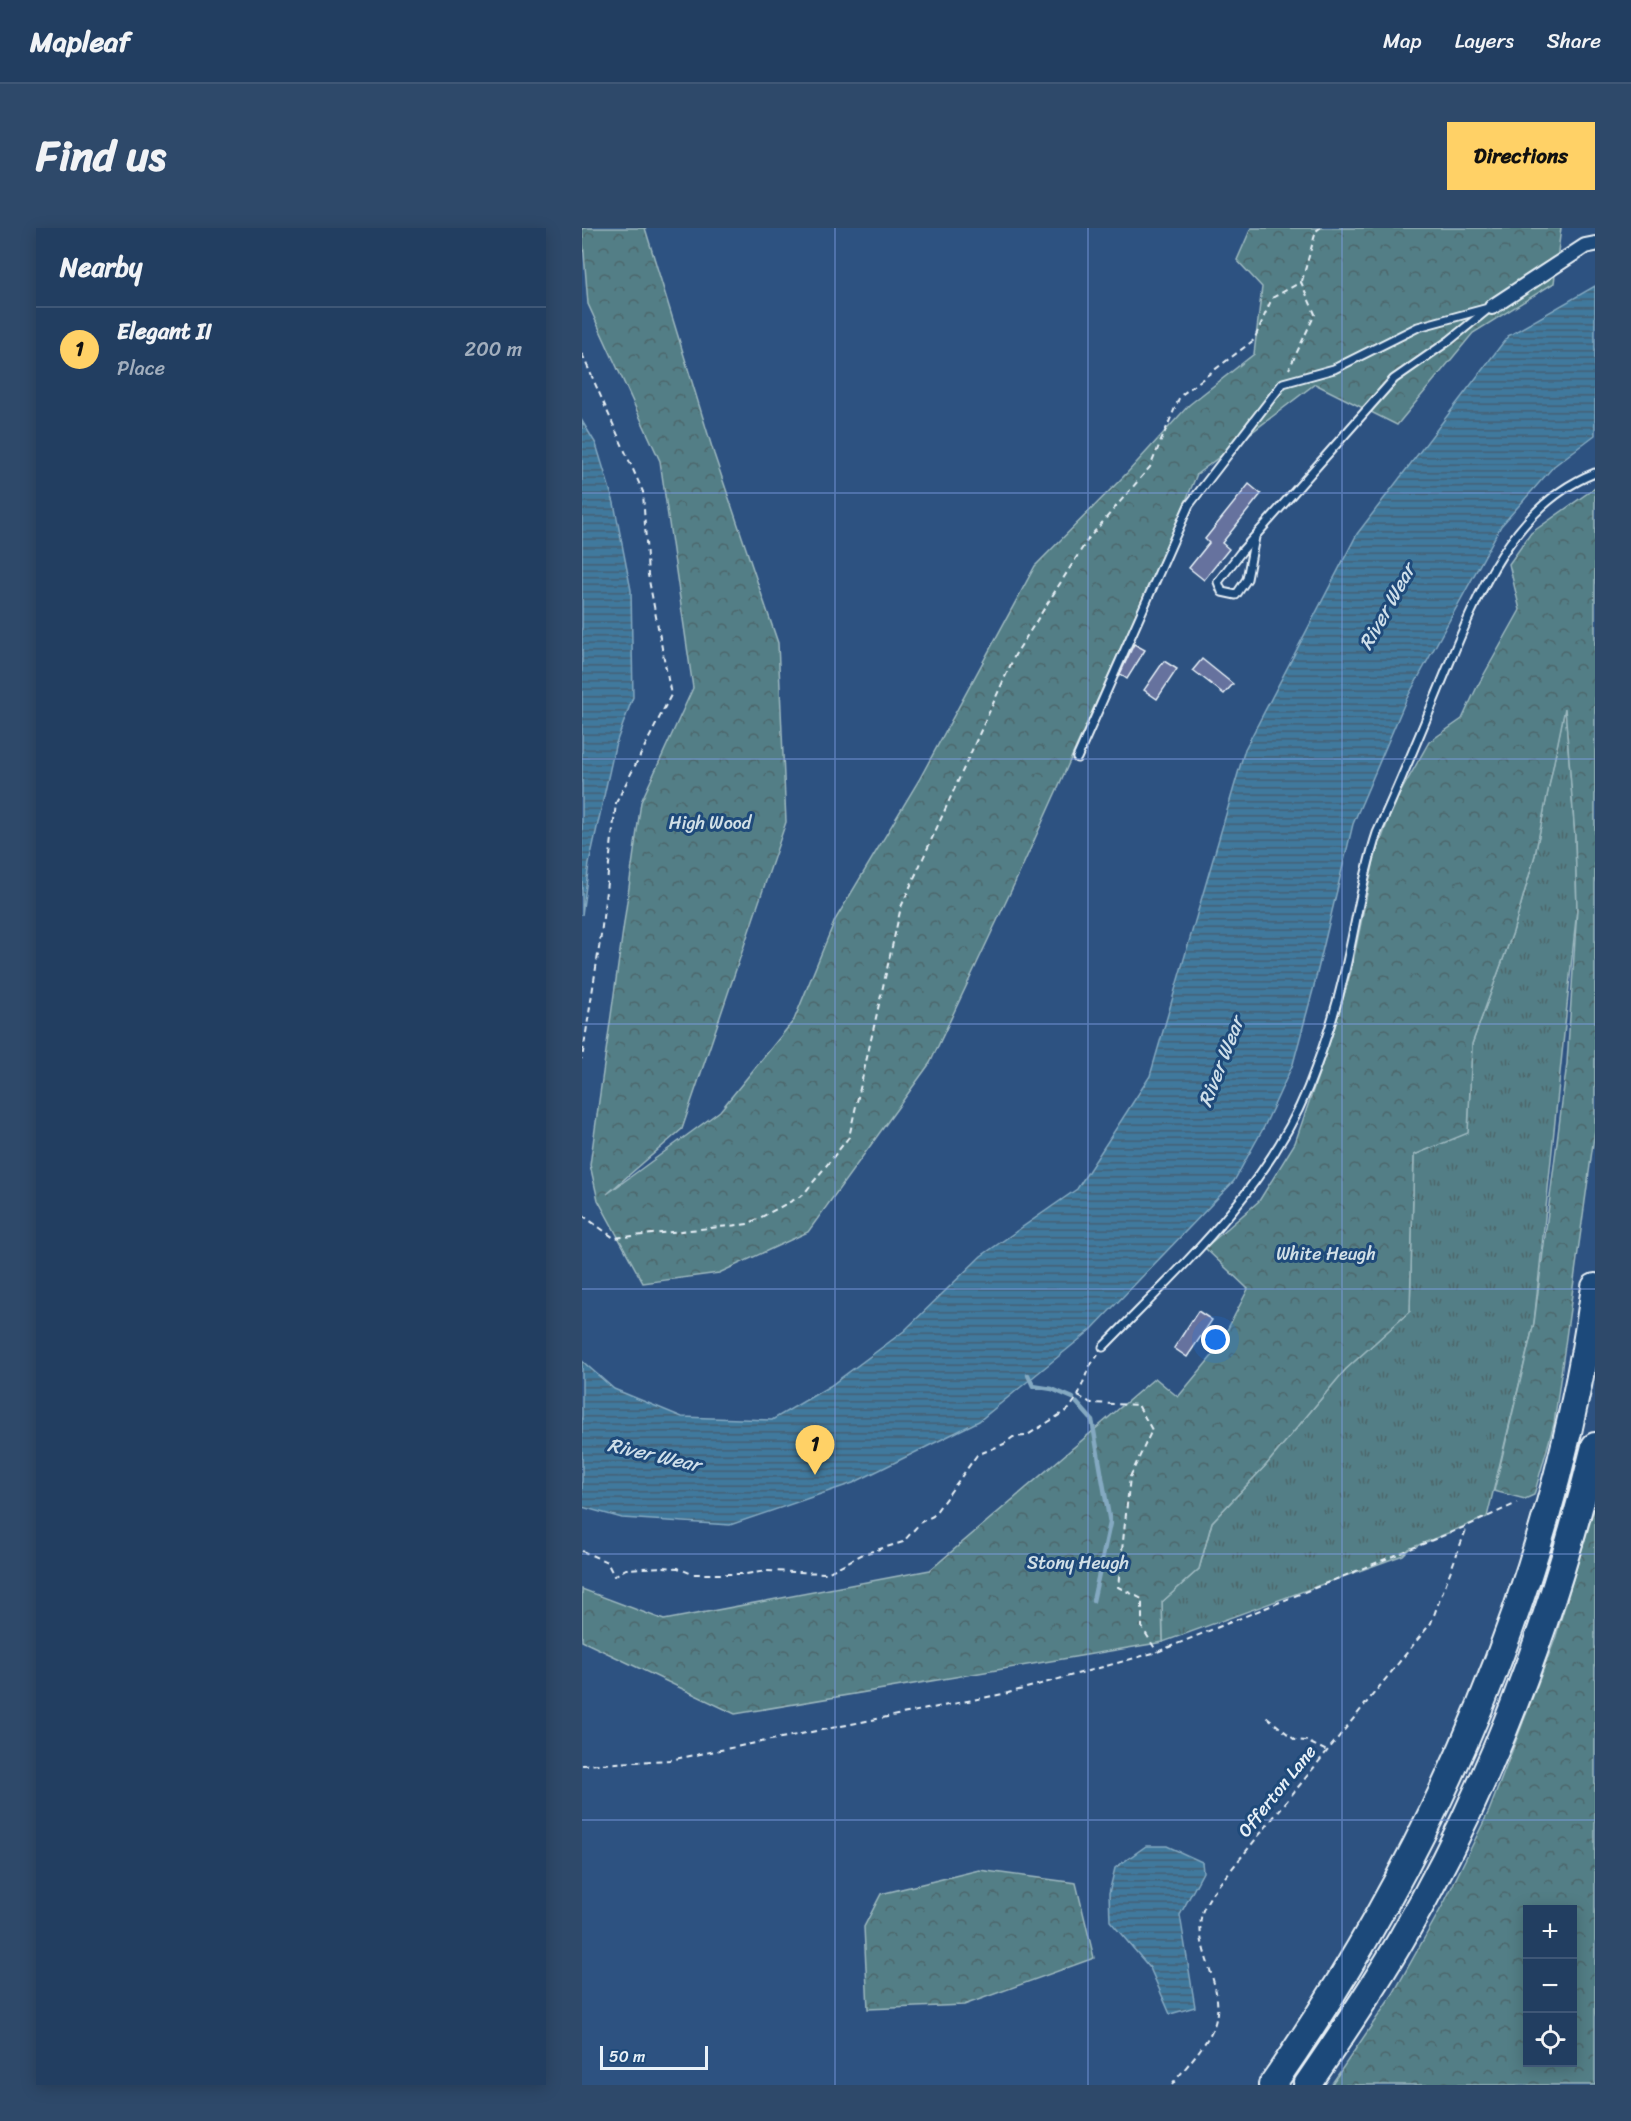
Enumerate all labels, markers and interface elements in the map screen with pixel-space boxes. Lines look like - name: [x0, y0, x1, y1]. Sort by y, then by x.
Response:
- text: Mapleaf: [30, 17, 130, 66]
- text: Map: [1383, 22, 1422, 60]
- text: Layers: [1455, 22, 1514, 60]
- text: Share: [1547, 22, 1601, 60]
- text: Find us: [36, 119, 166, 193]
- button: Directions: [1447, 122, 1595, 190]
- text: Nearby: [60, 244, 142, 290]
- text: Elegant II: [117, 312, 212, 351]
- text: 1: [75, 332, 84, 367]
- text: 200 m: [465, 332, 522, 367]
- text: Place: [117, 351, 165, 386]
- water label: River Wear: [1349, 554, 1427, 657]
- park label: High Wood: [669, 807, 753, 839]
- water label: River Wear: [1188, 1008, 1256, 1112]
- park label: White Heugh: [1276, 1238, 1376, 1270]
- your location: [1201, 1325, 1230, 1354]
- pin: 1: [796, 1426, 834, 1475]
- water label: River Wear: [604, 1427, 708, 1484]
- park label: Stony Heugh: [1027, 1547, 1129, 1579]
- street label: Offerton Lane: [1229, 1737, 1325, 1845]
- map controls: [1523, 1905, 1577, 2067]
- button: +: [1523, 1905, 1577, 1959]
- button: −: [1523, 1959, 1577, 2013]
- button: locate: [1523, 2013, 1577, 2067]
- text: 50 m: [609, 2042, 645, 2071]
- scale bar: [600, 2043, 708, 2070]

